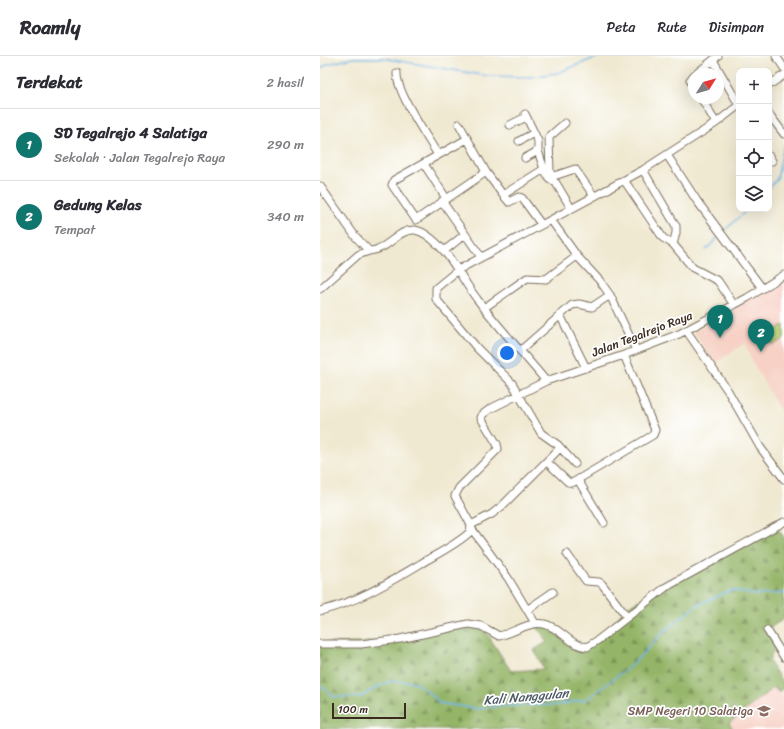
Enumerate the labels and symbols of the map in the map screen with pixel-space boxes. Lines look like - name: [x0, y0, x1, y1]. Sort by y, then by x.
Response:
- north arrow: [688, 68, 724, 104]
- street label: Jalan Tegalrejo Raya: [587, 304, 697, 364]
- pin: 1: [707, 305, 733, 338]
- pin: 2: [748, 319, 774, 352]
- your location: [497, 343, 517, 363]
- water label: Kali Nanggulan: [483, 681, 571, 712]
- place label: SMP Negeri 10 Salatiga: [628, 700, 753, 722]
- scale bar: [332, 701, 406, 720]
- school or university icon: SMP Negeri 10 Salatiga: [756, 703, 772, 719]

